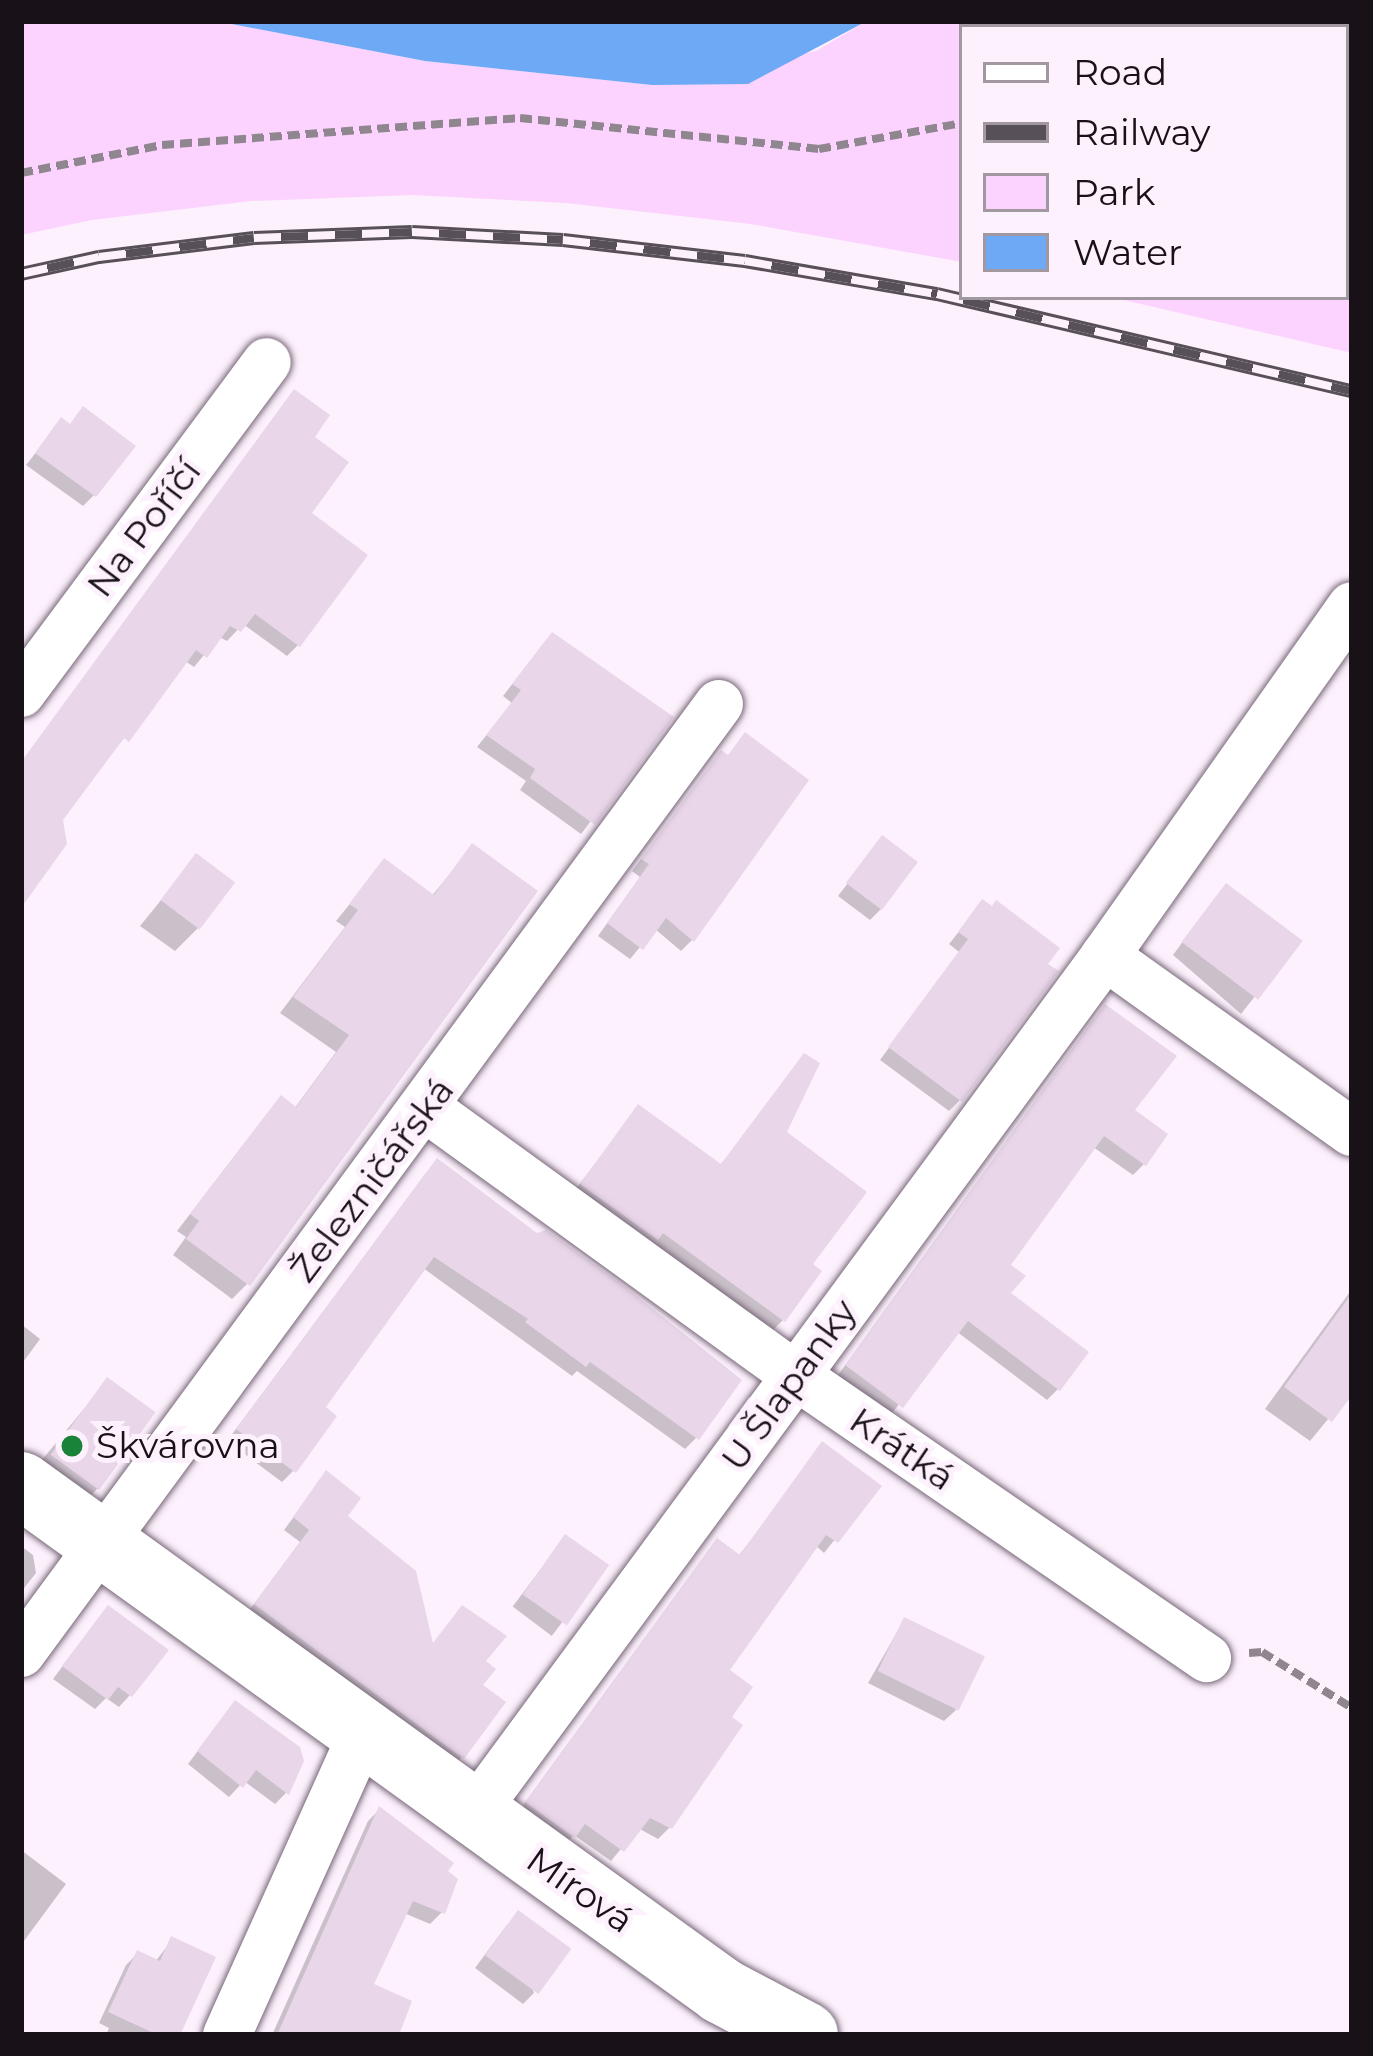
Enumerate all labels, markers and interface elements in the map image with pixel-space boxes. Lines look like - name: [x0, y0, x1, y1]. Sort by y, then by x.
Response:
- legend: [959, 24, 1349, 300]
- text: Road: [1073, 50, 1167, 94]
- text: Railway: [1073, 110, 1210, 154]
- text: Park: [1073, 170, 1155, 214]
- text: Water: [1073, 230, 1182, 274]
- street label: Na Poříčí: [78, 451, 210, 605]
- street label: Železničářská: [281, 1070, 463, 1290]
- street label: U Šlapanky: [712, 1291, 866, 1479]
- street label: Krátká: [842, 1399, 962, 1499]
- place label: Škvárovna: [96, 1424, 280, 1468]
- marker: Škvárovna: [59, 1433, 85, 1459]
- street label: Mírová: [518, 1838, 642, 1942]

